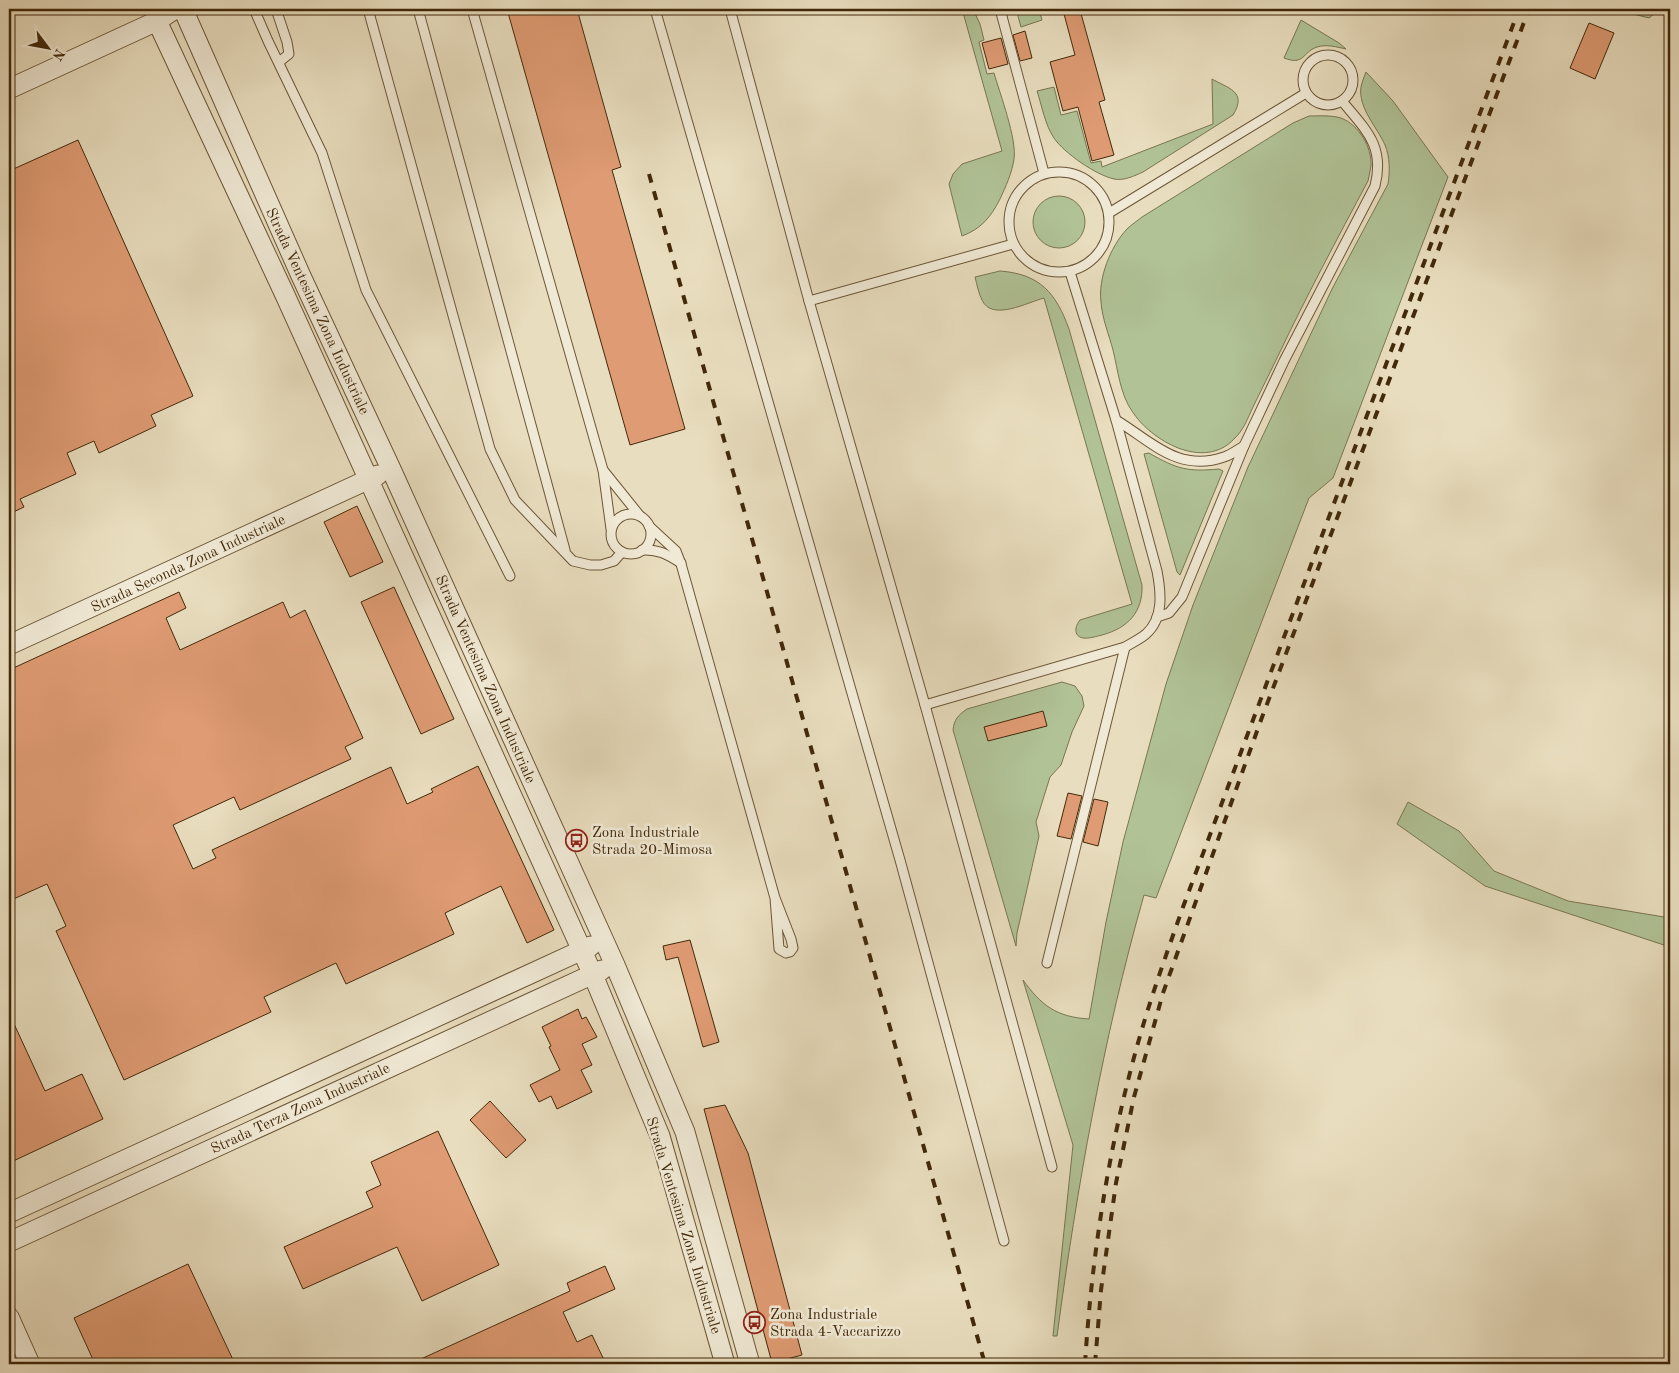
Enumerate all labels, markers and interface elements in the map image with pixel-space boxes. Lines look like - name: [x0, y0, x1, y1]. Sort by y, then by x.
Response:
- north arrow: [22, 22, 72, 72]
- text: N: [49, 46, 67, 63]
- street label: Strada Ventesima Zona Industriale: [262, 206, 371, 417]
- street label: Strada Seconda Zona Industriale: [89, 513, 288, 616]
- street label: Strada Ventesima Zona Industriale: [432, 573, 537, 786]
- place label: Zona Industriale Strada 20-Mimosa: [592, 826, 713, 858]
- bus stop icon: Zona Industriale Strada 20-Mimosa: [564, 829, 588, 853]
- street label: Strada Terza Zona Industriale: [209, 1061, 393, 1157]
- street label: Strada Ventesima Zona Industriale: [642, 1115, 723, 1336]
- place label: Zona Industriale Strada 4-Vaccarizzo: [770, 1308, 901, 1340]
- bus stop icon: Zona Industriale Strada 4-Vaccarizzo: [742, 1311, 766, 1335]

